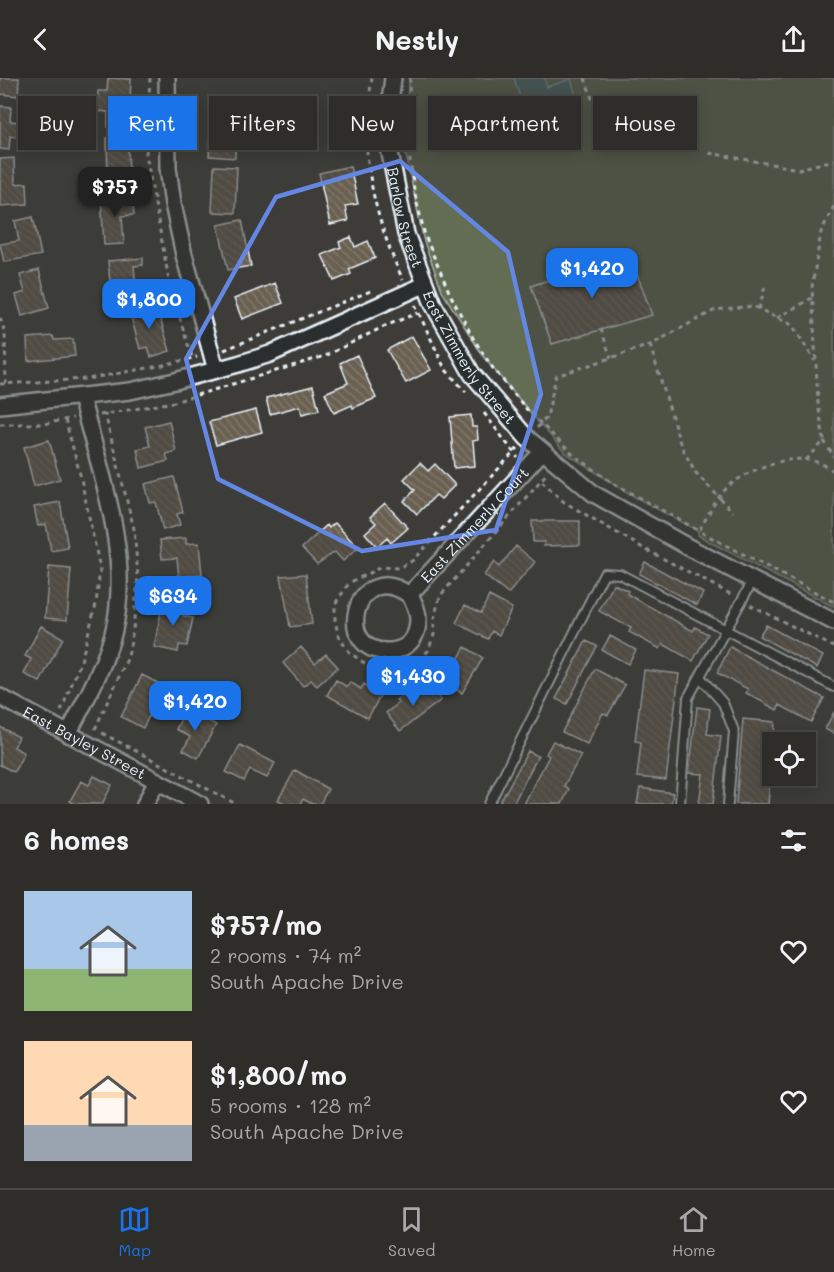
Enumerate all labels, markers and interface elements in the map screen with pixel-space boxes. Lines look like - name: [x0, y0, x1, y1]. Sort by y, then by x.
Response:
- text: Nestly: [375, 22, 459, 57]
- icon: back: [24, 23, 57, 56]
- icon: share: [777, 23, 810, 56]
- chip: Buy: [18, 96, 96, 150]
- chip: Rent: [108, 96, 197, 150]
- chip: Filters: [209, 96, 317, 150]
- chip: New: [329, 96, 416, 150]
- chip: Apartment: [428, 96, 581, 150]
- chip: House: [593, 96, 697, 150]
- street label: Barlow Street: [383, 165, 428, 270]
- pin: $757: [79, 167, 151, 218]
- text: $757: [92, 173, 138, 199]
- pin: $1,420: [543, 248, 641, 299]
- text: $1,420: [560, 254, 624, 280]
- pin: $1,800: [100, 279, 198, 330]
- text: $1,800: [116, 285, 182, 311]
- street label: East Zimmerly Street: [419, 288, 520, 428]
- street label: East Zimmerly Court: [416, 463, 533, 587]
- pin: $634: [137, 576, 209, 627]
- text: $634: [148, 582, 198, 608]
- pin: $1,430: [364, 656, 462, 707]
- text: $1,430: [381, 662, 445, 688]
- pin: $1,420: [146, 681, 244, 732]
- text: $1,420: [163, 687, 227, 713]
- street label: East Bayley Street: [20, 701, 150, 783]
- map controls: [762, 732, 816, 786]
- button: locate: [762, 732, 816, 786]
- text: 6 homes: [24, 823, 129, 857]
- icon: filters: [777, 824, 810, 857]
- text: $757/mo: [210, 908, 322, 942]
- icon: home: [72, 915, 144, 987]
- icon: heart: [777, 935, 810, 968]
- text: 2 rooms · 74 m²: [210, 942, 361, 968]
- text: South Apache Drive: [210, 968, 404, 994]
- text: $1,800/mo: [210, 1058, 347, 1092]
- icon: home: [72, 1065, 144, 1137]
- icon: heart: [777, 1085, 810, 1118]
- text: 5 rooms · 128 m²: [210, 1092, 371, 1118]
- text: South Apache Drive: [210, 1118, 404, 1144]
- tab: Map: [118, 1203, 151, 1260]
- tab: Saved: [388, 1203, 435, 1260]
- tab: Home: [672, 1203, 716, 1260]

